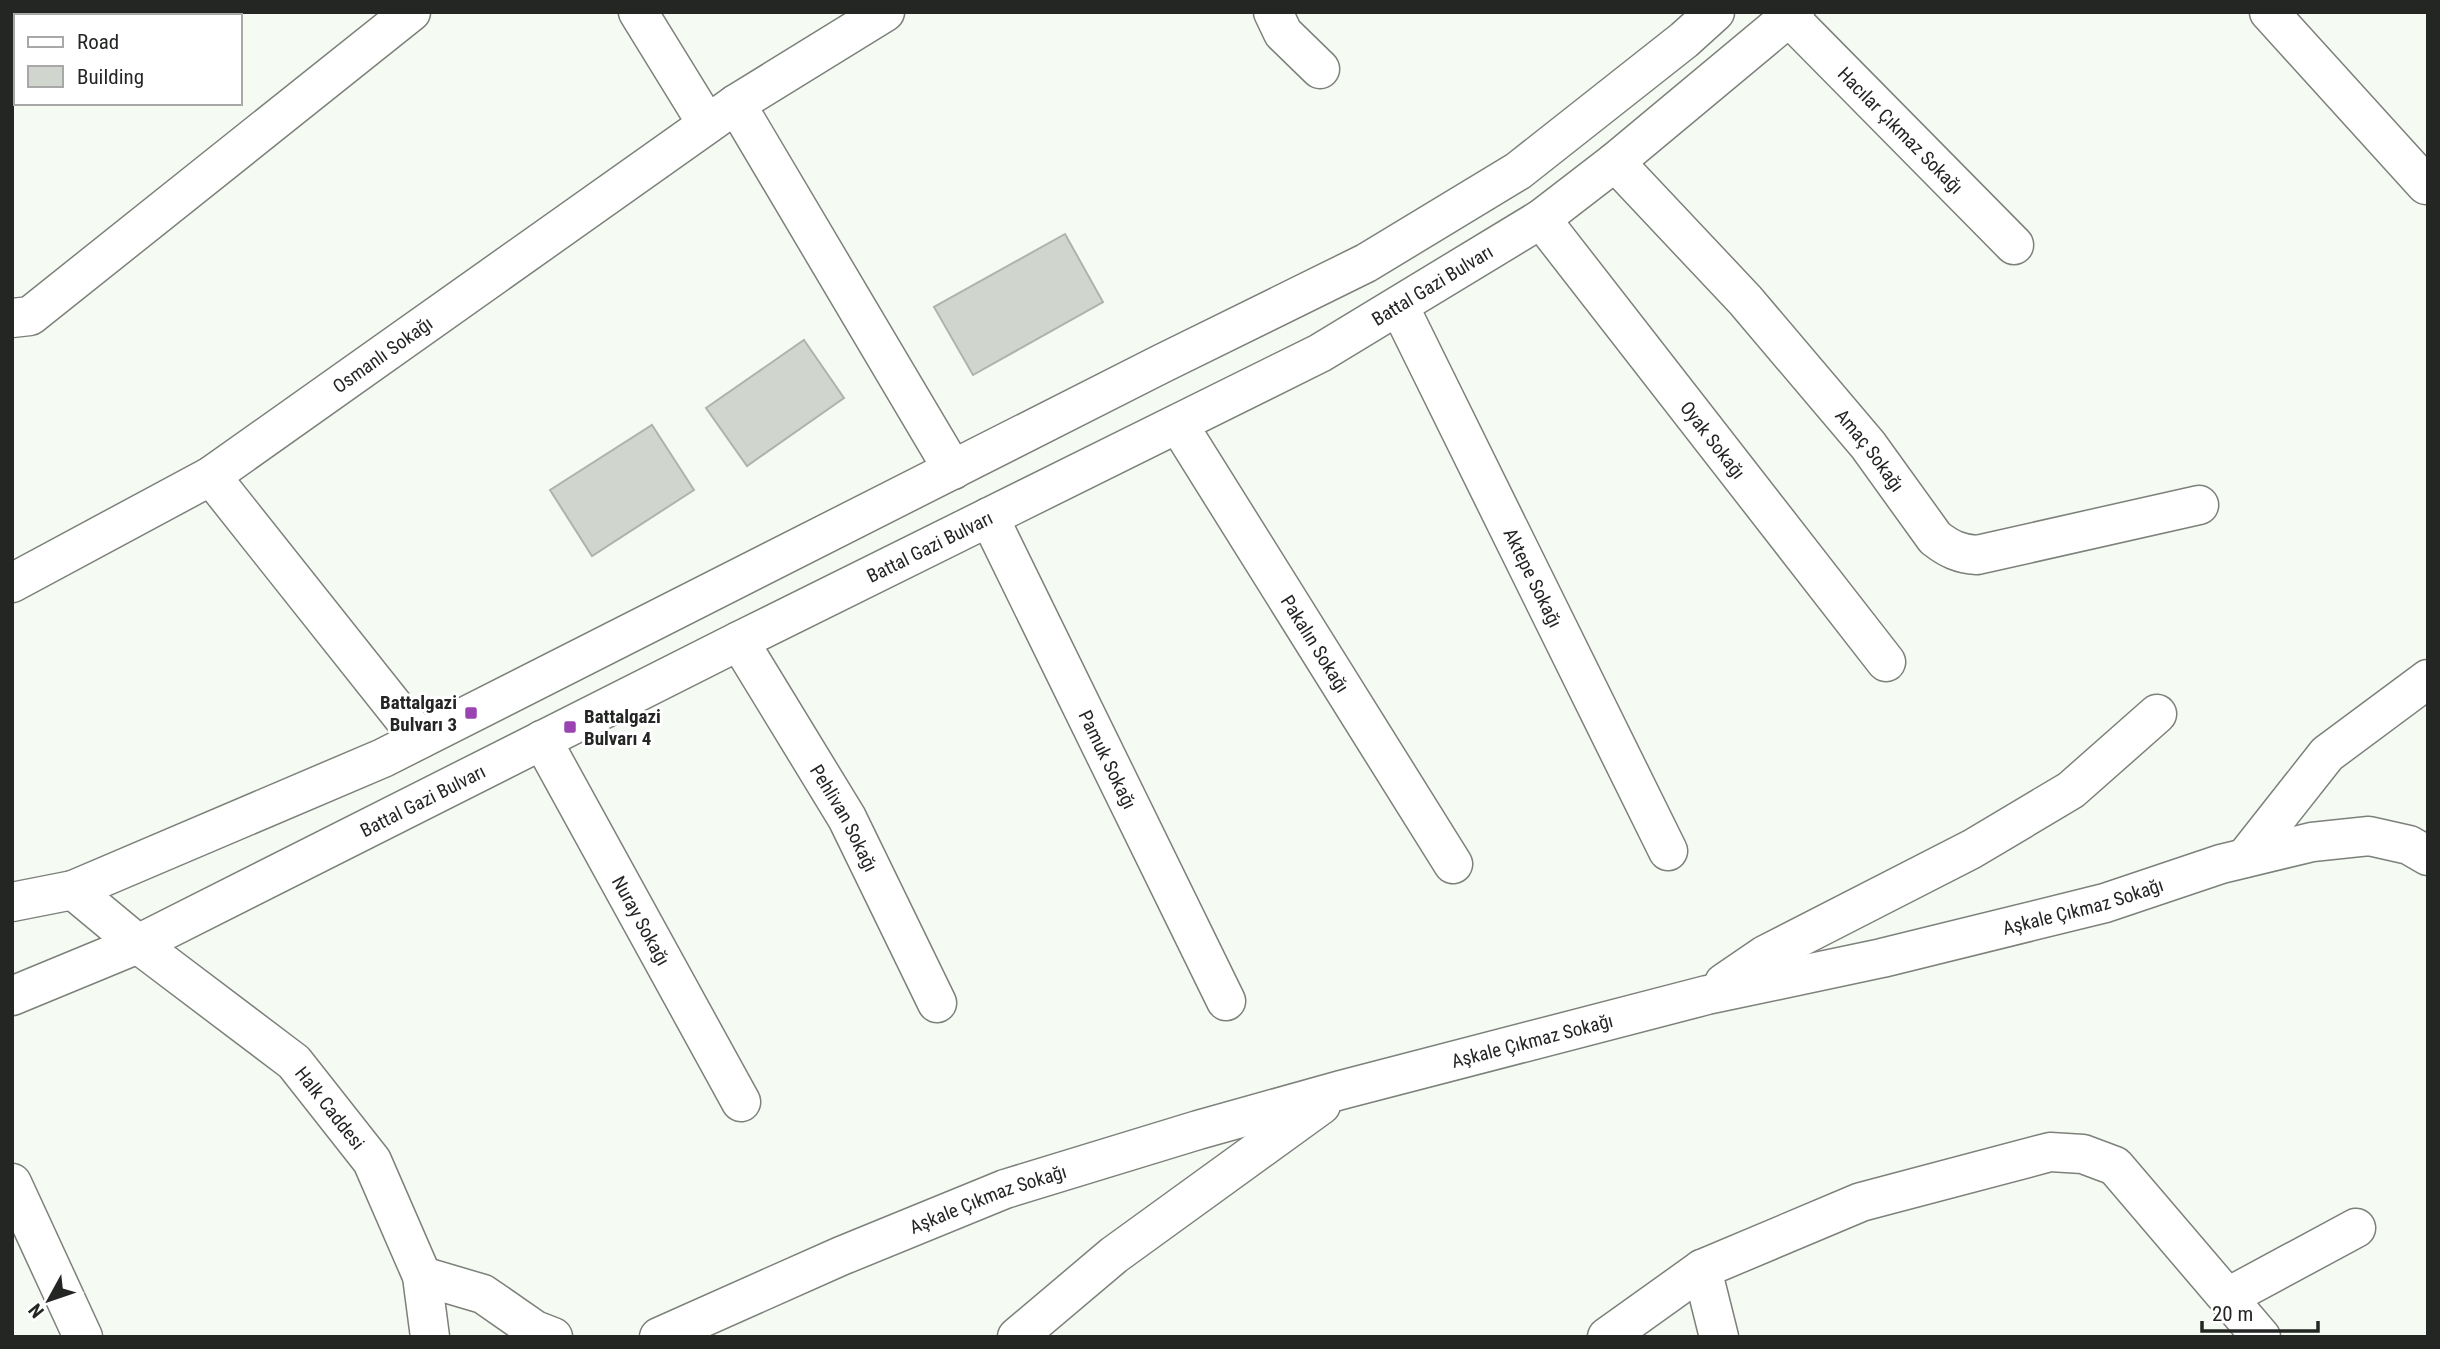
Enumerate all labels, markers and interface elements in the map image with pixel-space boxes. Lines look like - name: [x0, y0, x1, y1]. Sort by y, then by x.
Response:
- legend: [14, 14, 242, 105]
- text: Road: [77, 30, 119, 54]
- street label: Hacılar Çıkmaz Sokağı: [1833, 62, 1968, 199]
- text: Building: [77, 65, 144, 89]
- street label: Battal Gazi Bulvarı: [1368, 240, 1497, 331]
- street label: Osmanlı Sokağı: [328, 312, 437, 398]
- street label: Oyak Sokağı: [1675, 397, 1750, 484]
- street label: Amaç Sokağı: [1830, 404, 1909, 496]
- street label: Battal Gazi Bulvarı: [863, 506, 996, 588]
- street label: Aktepe Sokağı: [1499, 525, 1567, 631]
- street label: Pakalın Sokağı: [1276, 591, 1354, 697]
- place label: Battalgazi Bulvarı 3: [380, 691, 457, 736]
- marker: Battalgazi Bulvarı 3: [463, 705, 479, 721]
- place label: Battalgazi Bulvarı 4: [584, 705, 661, 750]
- street label: Pamuk Sokağı: [1073, 707, 1141, 813]
- marker: Battalgazi Bulvarı 4: [562, 719, 578, 735]
- street label: Battal Gazi Bulvarı: [356, 760, 489, 842]
- street label: Pehlivan Sokağı: [805, 760, 882, 876]
- street label: Nuray Sokağı: [607, 872, 675, 970]
- street label: Aşkale Çıkmaz Sokağı: [2000, 873, 2166, 940]
- street label: Aşkale Çıkmaz Sokağı: [1449, 1009, 1615, 1073]
- street label: Halk Caddesi: [290, 1062, 369, 1154]
- street label: Aşkale Çıkmaz Sokağı: [906, 1160, 1069, 1239]
- north arrow: [14, 1265, 84, 1335]
- scale bar: [2202, 1290, 2318, 1334]
- text: N: [24, 1299, 49, 1322]
- text: 20 m: [2212, 1302, 2253, 1326]

